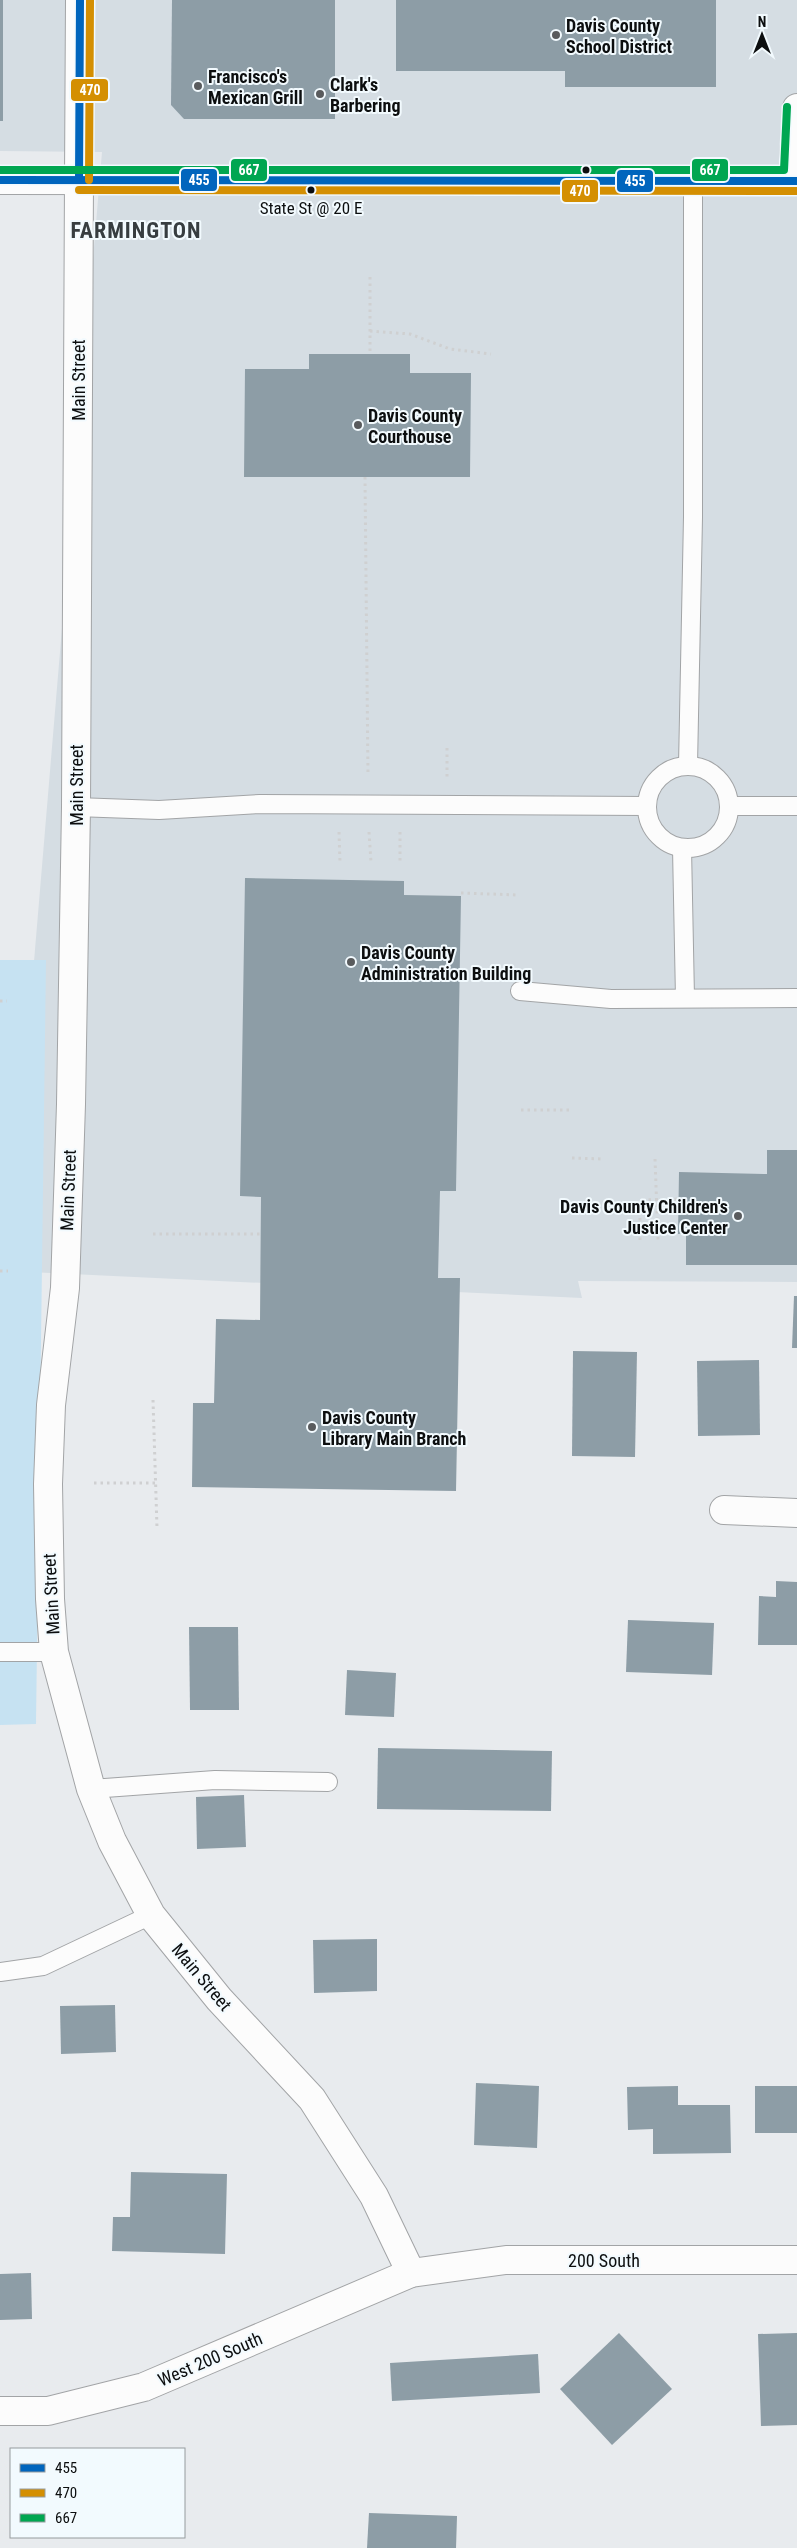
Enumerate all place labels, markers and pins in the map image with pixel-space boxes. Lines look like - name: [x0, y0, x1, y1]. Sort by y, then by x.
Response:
- place label: Davis County School District: [566, 15, 673, 57]
- marker: Davis County School District: [550, 29, 562, 41]
- place label: Francisco's Mexican Grill: [208, 66, 303, 108]
- place label: Clark's Barbering: [330, 74, 400, 116]
- marker: Francisco's Mexican Grill: [192, 80, 204, 92]
- marker: Clark's Barbering: [314, 88, 326, 100]
- unlabelled marker: [581, 165, 591, 175]
- marker: State St @ 20 E: [306, 185, 316, 195]
- place label: State St @ 20 E: [260, 198, 362, 218]
- place label: Davis County Courthouse: [368, 405, 462, 447]
- marker: Davis County Courthouse: [352, 419, 364, 431]
- place label: Davis County Administration Building: [361, 942, 531, 984]
- marker: Davis County Administration Building: [345, 956, 357, 968]
- place label: Davis County Children's Justice Center: [560, 1196, 728, 1238]
- marker: Davis County Children's Justice Center: [732, 1210, 744, 1222]
- place label: Davis County Library Main Branch: [322, 1407, 466, 1449]
- marker: Davis County Library Main Branch: [306, 1421, 318, 1433]

